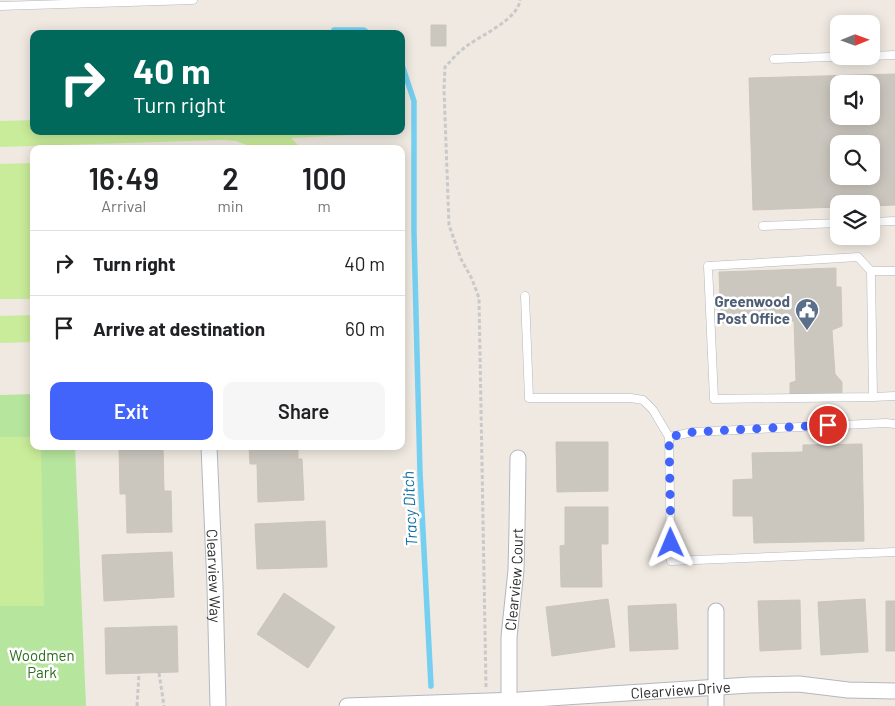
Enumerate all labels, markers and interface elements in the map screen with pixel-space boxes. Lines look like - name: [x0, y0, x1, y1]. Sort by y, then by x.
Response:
- north arrow: [830, 15, 880, 65]
- map controls: [830, 15, 880, 245]
- text: 40 m: [133, 49, 210, 91]
- icon: right: [50, 50, 115, 115]
- button: sound: [830, 75, 880, 125]
- text: Turn right: [133, 91, 226, 117]
- button: search: [830, 135, 880, 185]
- text: 16:49: [88, 160, 159, 196]
- text: 2: [222, 160, 239, 196]
- text: 100: [302, 160, 347, 196]
- button: layers: [830, 195, 880, 245]
- text: Arrival: [101, 196, 146, 215]
- text: min: [217, 196, 243, 215]
- text: m: [318, 196, 331, 215]
- icon: right: [50, 249, 78, 277]
- text: Turn right: [93, 252, 175, 275]
- text: 40 m: [344, 252, 385, 275]
- place label: Greenwood Post Office: [715, 292, 790, 327]
- public building icon: Greenwood Post Office: [794, 297, 820, 331]
- icon: arrive: [50, 314, 78, 342]
- text: Arrive at destination: [93, 317, 265, 340]
- text: 60 m: [345, 317, 385, 340]
- button: Exit: [50, 382, 213, 440]
- button: Share: [223, 382, 385, 440]
- pin: [807, 404, 849, 446]
- icon: arrive: [814, 411, 842, 439]
- water label: Tracy Ditch: [398, 471, 420, 547]
- position arrow: [644, 516, 696, 568]
- street label: Clearview Court: [501, 528, 526, 632]
- street label: Clearview Way: [204, 529, 225, 623]
- park label: Woodmen Park: [9, 646, 75, 681]
- street label: Clearview Drive: [630, 677, 731, 702]

